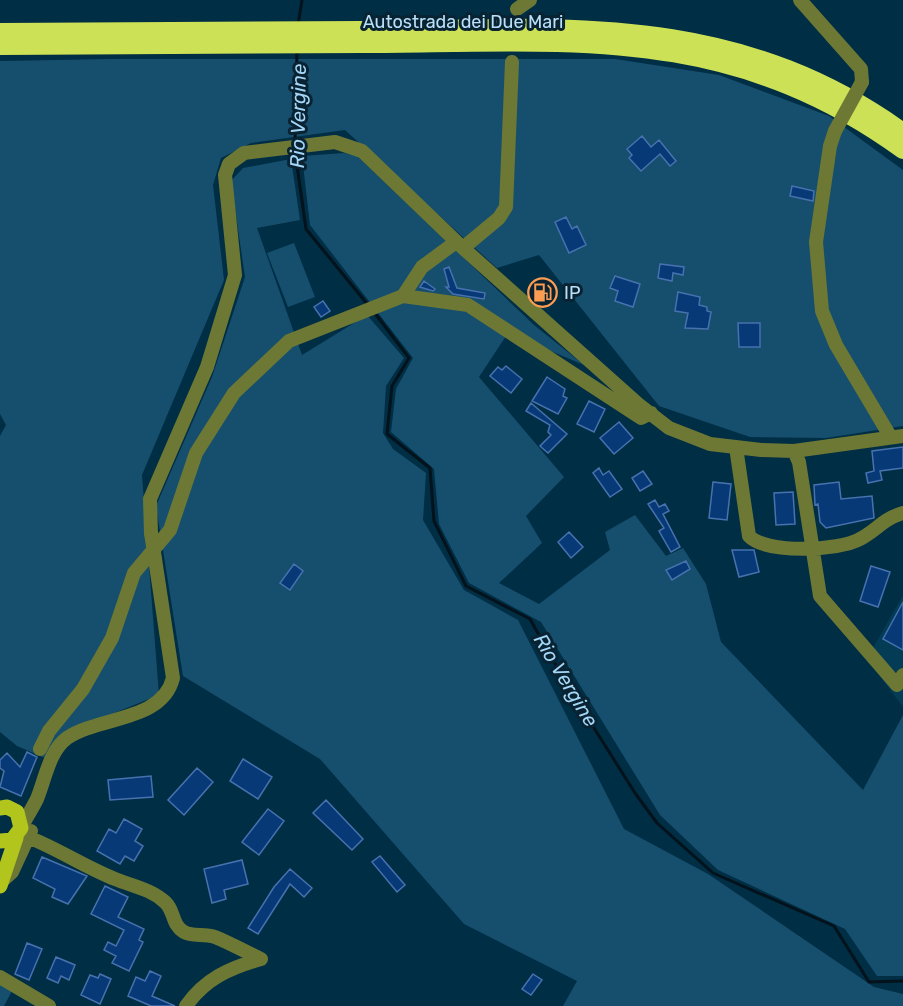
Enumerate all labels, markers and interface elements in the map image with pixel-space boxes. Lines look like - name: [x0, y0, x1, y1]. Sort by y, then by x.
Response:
- street label: Autostrada dei Due Mari: [363, 11, 563, 33]
- water label: Rio Vergine: [285, 64, 311, 168]
- fuel station icon: IP: [527, 277, 559, 309]
- place label: IP: [564, 282, 580, 304]
- water label: Rio Vergine: [529, 629, 603, 731]

